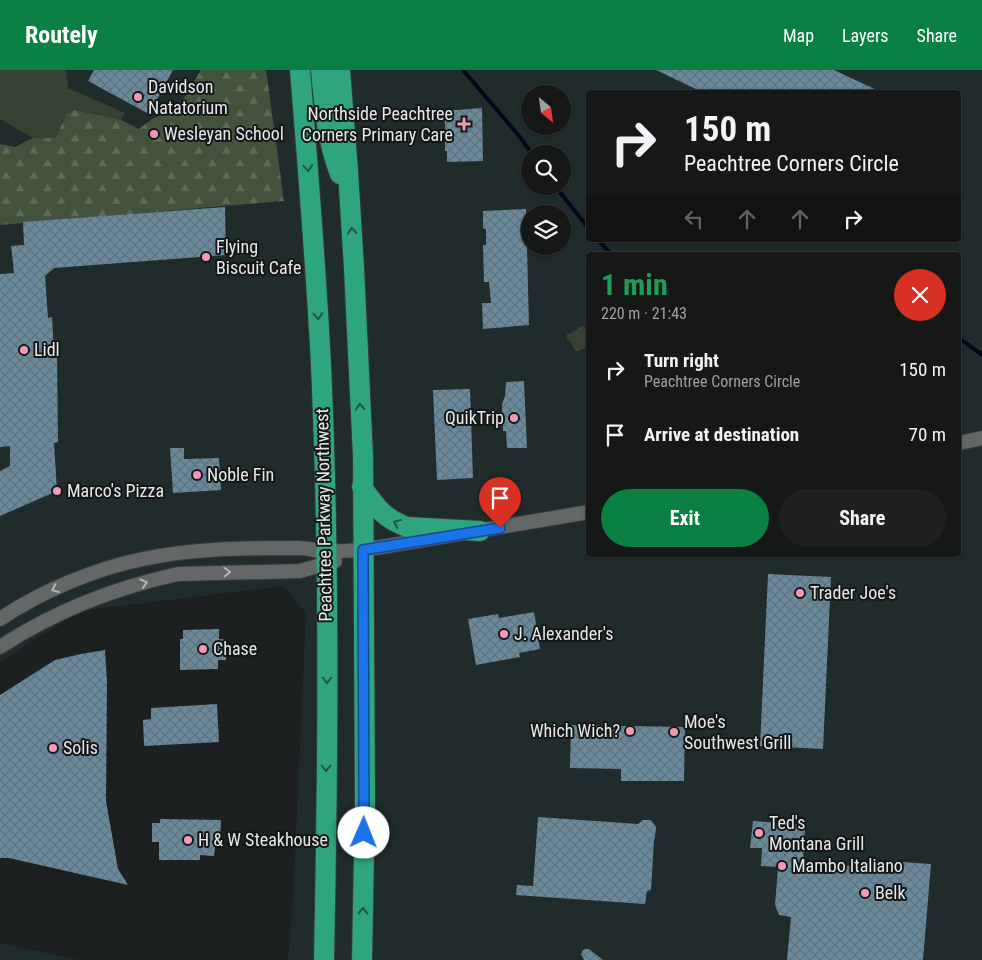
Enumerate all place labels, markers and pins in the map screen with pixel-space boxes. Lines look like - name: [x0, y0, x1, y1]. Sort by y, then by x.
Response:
- place label: Davidson Natatorium: [148, 76, 228, 118]
- marker: Davidson Natatorium: [132, 91, 144, 103]
- place label: Northside Peachtree Corners Primary Care: [302, 103, 453, 145]
- marker: Northside Peachtree Corners Primary Care: [457, 117, 471, 131]
- place label: Wesleyan School: [164, 123, 284, 144]
- marker: Wesleyan School: [148, 128, 160, 140]
- place label: Flying Biscuit Cafe: [216, 236, 302, 278]
- marker: Flying Biscuit Cafe: [200, 251, 212, 263]
- place label: Lidl: [34, 339, 60, 360]
- marker: Lidl: [18, 344, 30, 356]
- place label: QuikTrip: [445, 407, 504, 428]
- marker: QuikTrip: [508, 412, 520, 424]
- place label: Noble Fin: [207, 464, 274, 485]
- marker: Noble Fin: [191, 469, 203, 481]
- pin: [479, 477, 521, 528]
- place label: Marco's Pizza: [67, 480, 164, 501]
- marker: Marco's Pizza: [51, 485, 63, 497]
- place label: Trader Joe's: [810, 582, 896, 603]
- marker: Trader Joe's: [794, 587, 806, 599]
- place label: J. Alexander's: [514, 623, 613, 644]
- marker: J. Alexander's: [498, 628, 510, 640]
- place label: Chase: [213, 638, 257, 659]
- marker: Chase: [197, 643, 209, 655]
- place label: Moe's Southwest Grill: [684, 711, 791, 753]
- place label: Which Wich?: [530, 720, 620, 741]
- marker: Which Wich?: [624, 725, 636, 737]
- marker: Moe's Southwest Grill: [668, 726, 680, 738]
- place label: Solis: [63, 737, 98, 758]
- marker: Solis: [47, 742, 59, 754]
- place label: Ted's Montana Grill: [769, 812, 864, 854]
- marker: Ted's Montana Grill: [753, 827, 765, 839]
- place label: H & W Steakhouse: [198, 829, 328, 850]
- marker: H & W Steakhouse: [182, 834, 194, 846]
- place label: Mambo Italiano: [792, 855, 903, 876]
- marker: Mambo Italiano: [776, 860, 788, 872]
- place label: Belk: [875, 882, 906, 903]
- marker: Belk: [859, 887, 871, 899]

